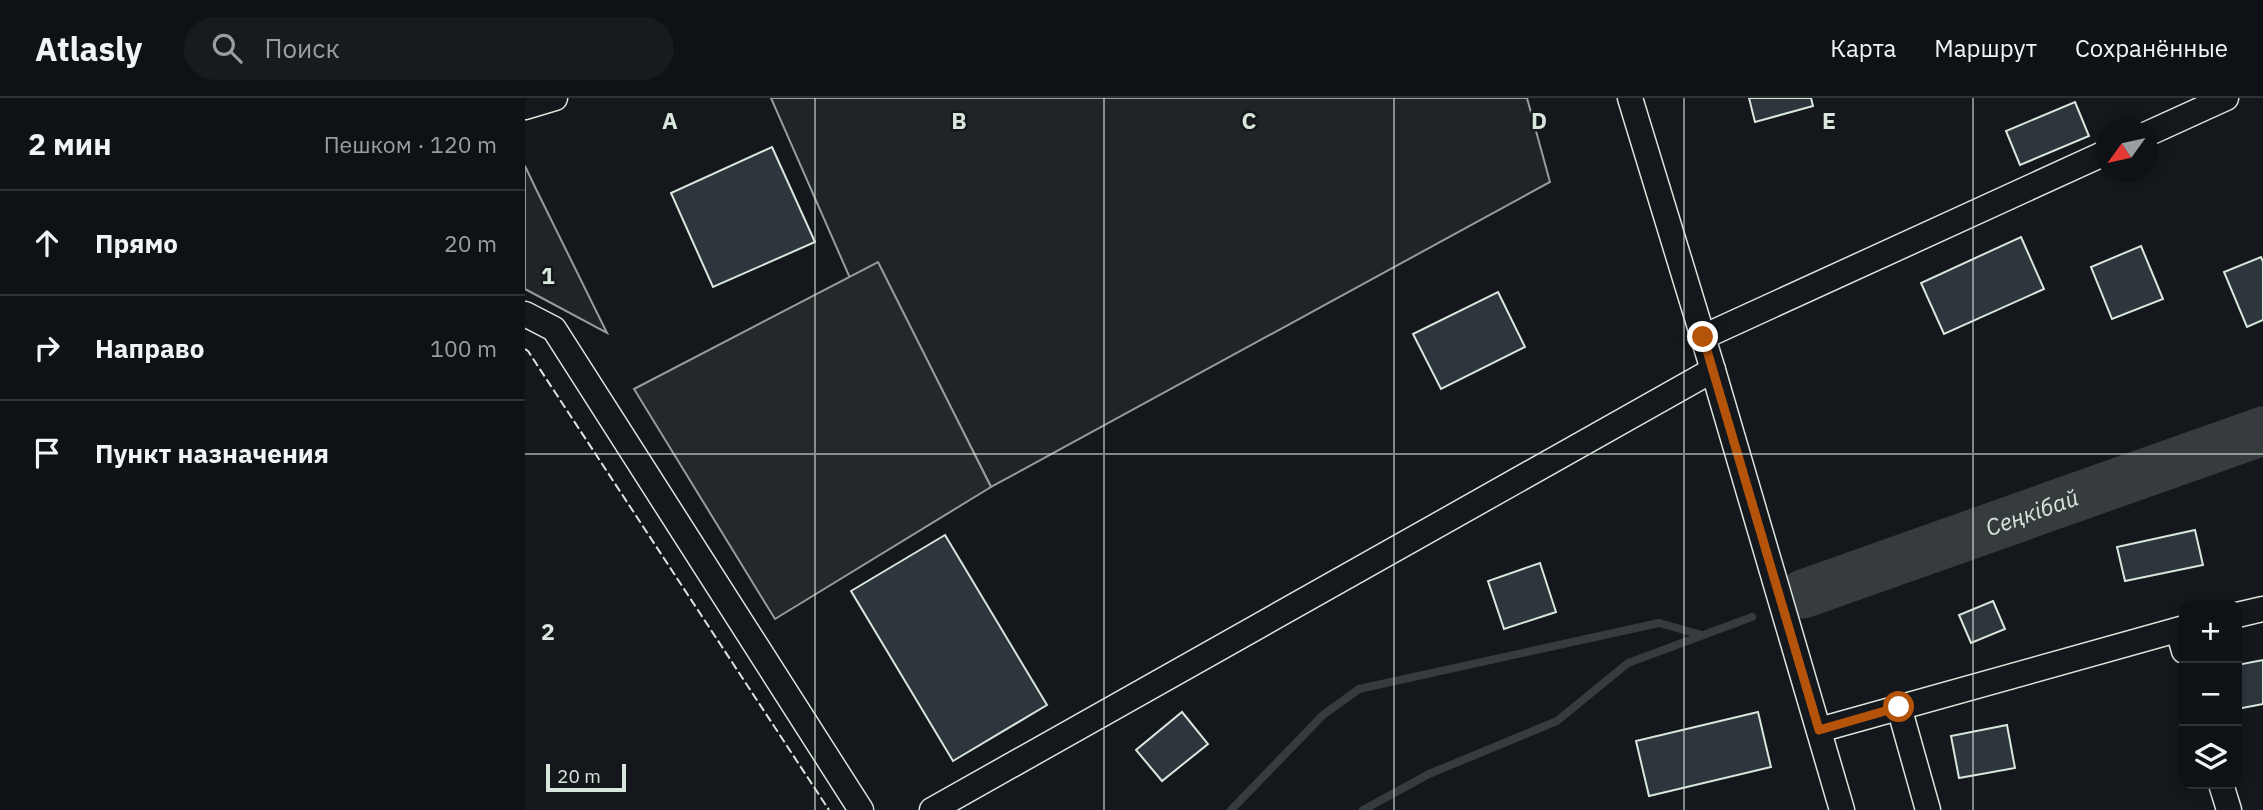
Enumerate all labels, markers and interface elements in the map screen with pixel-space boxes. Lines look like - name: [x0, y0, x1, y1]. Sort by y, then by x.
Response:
- search box: [184, 17, 674, 80]
- text: Atlasly: [35, 27, 142, 70]
- icon: search: [208, 29, 246, 67]
- text: Поиск: [264, 31, 340, 65]
- text: Карта: [1830, 32, 1896, 64]
- text: Маршрут: [1934, 32, 2037, 64]
- text: Сохранённые: [2075, 32, 2228, 64]
- text: A: [662, 105, 678, 135]
- text: B: [951, 105, 967, 135]
- text: C: [1242, 105, 1257, 135]
- text: D: [1531, 105, 1547, 135]
- text: E: [1822, 105, 1836, 135]
- north arrow: [2095, 119, 2158, 182]
- text: 2 мин: [28, 124, 112, 163]
- text: Пешком · 120 m: [324, 129, 497, 159]
- icon: ahead: [28, 224, 66, 262]
- text: Прямо: [95, 226, 178, 260]
- text: 20 m: [444, 228, 497, 258]
- text: 1: [541, 260, 555, 290]
- route end: [1687, 321, 1718, 352]
- icon: right: [28, 329, 66, 367]
- text: Направо: [95, 331, 204, 365]
- text: 100 m: [430, 333, 497, 363]
- icon: arrive: [28, 434, 66, 472]
- text: Пункт назначения: [95, 436, 329, 470]
- water label: Сеңкібай: [1981, 482, 2082, 542]
- map controls: [2179, 600, 2242, 789]
- button: +: [2179, 600, 2242, 663]
- text: 2: [541, 616, 555, 646]
- button: −: [2179, 663, 2242, 726]
- route start: [1883, 691, 1914, 722]
- button: layers: [2179, 726, 2242, 789]
- scale bar: [546, 761, 627, 793]
- text: 20 m: [557, 764, 601, 788]

